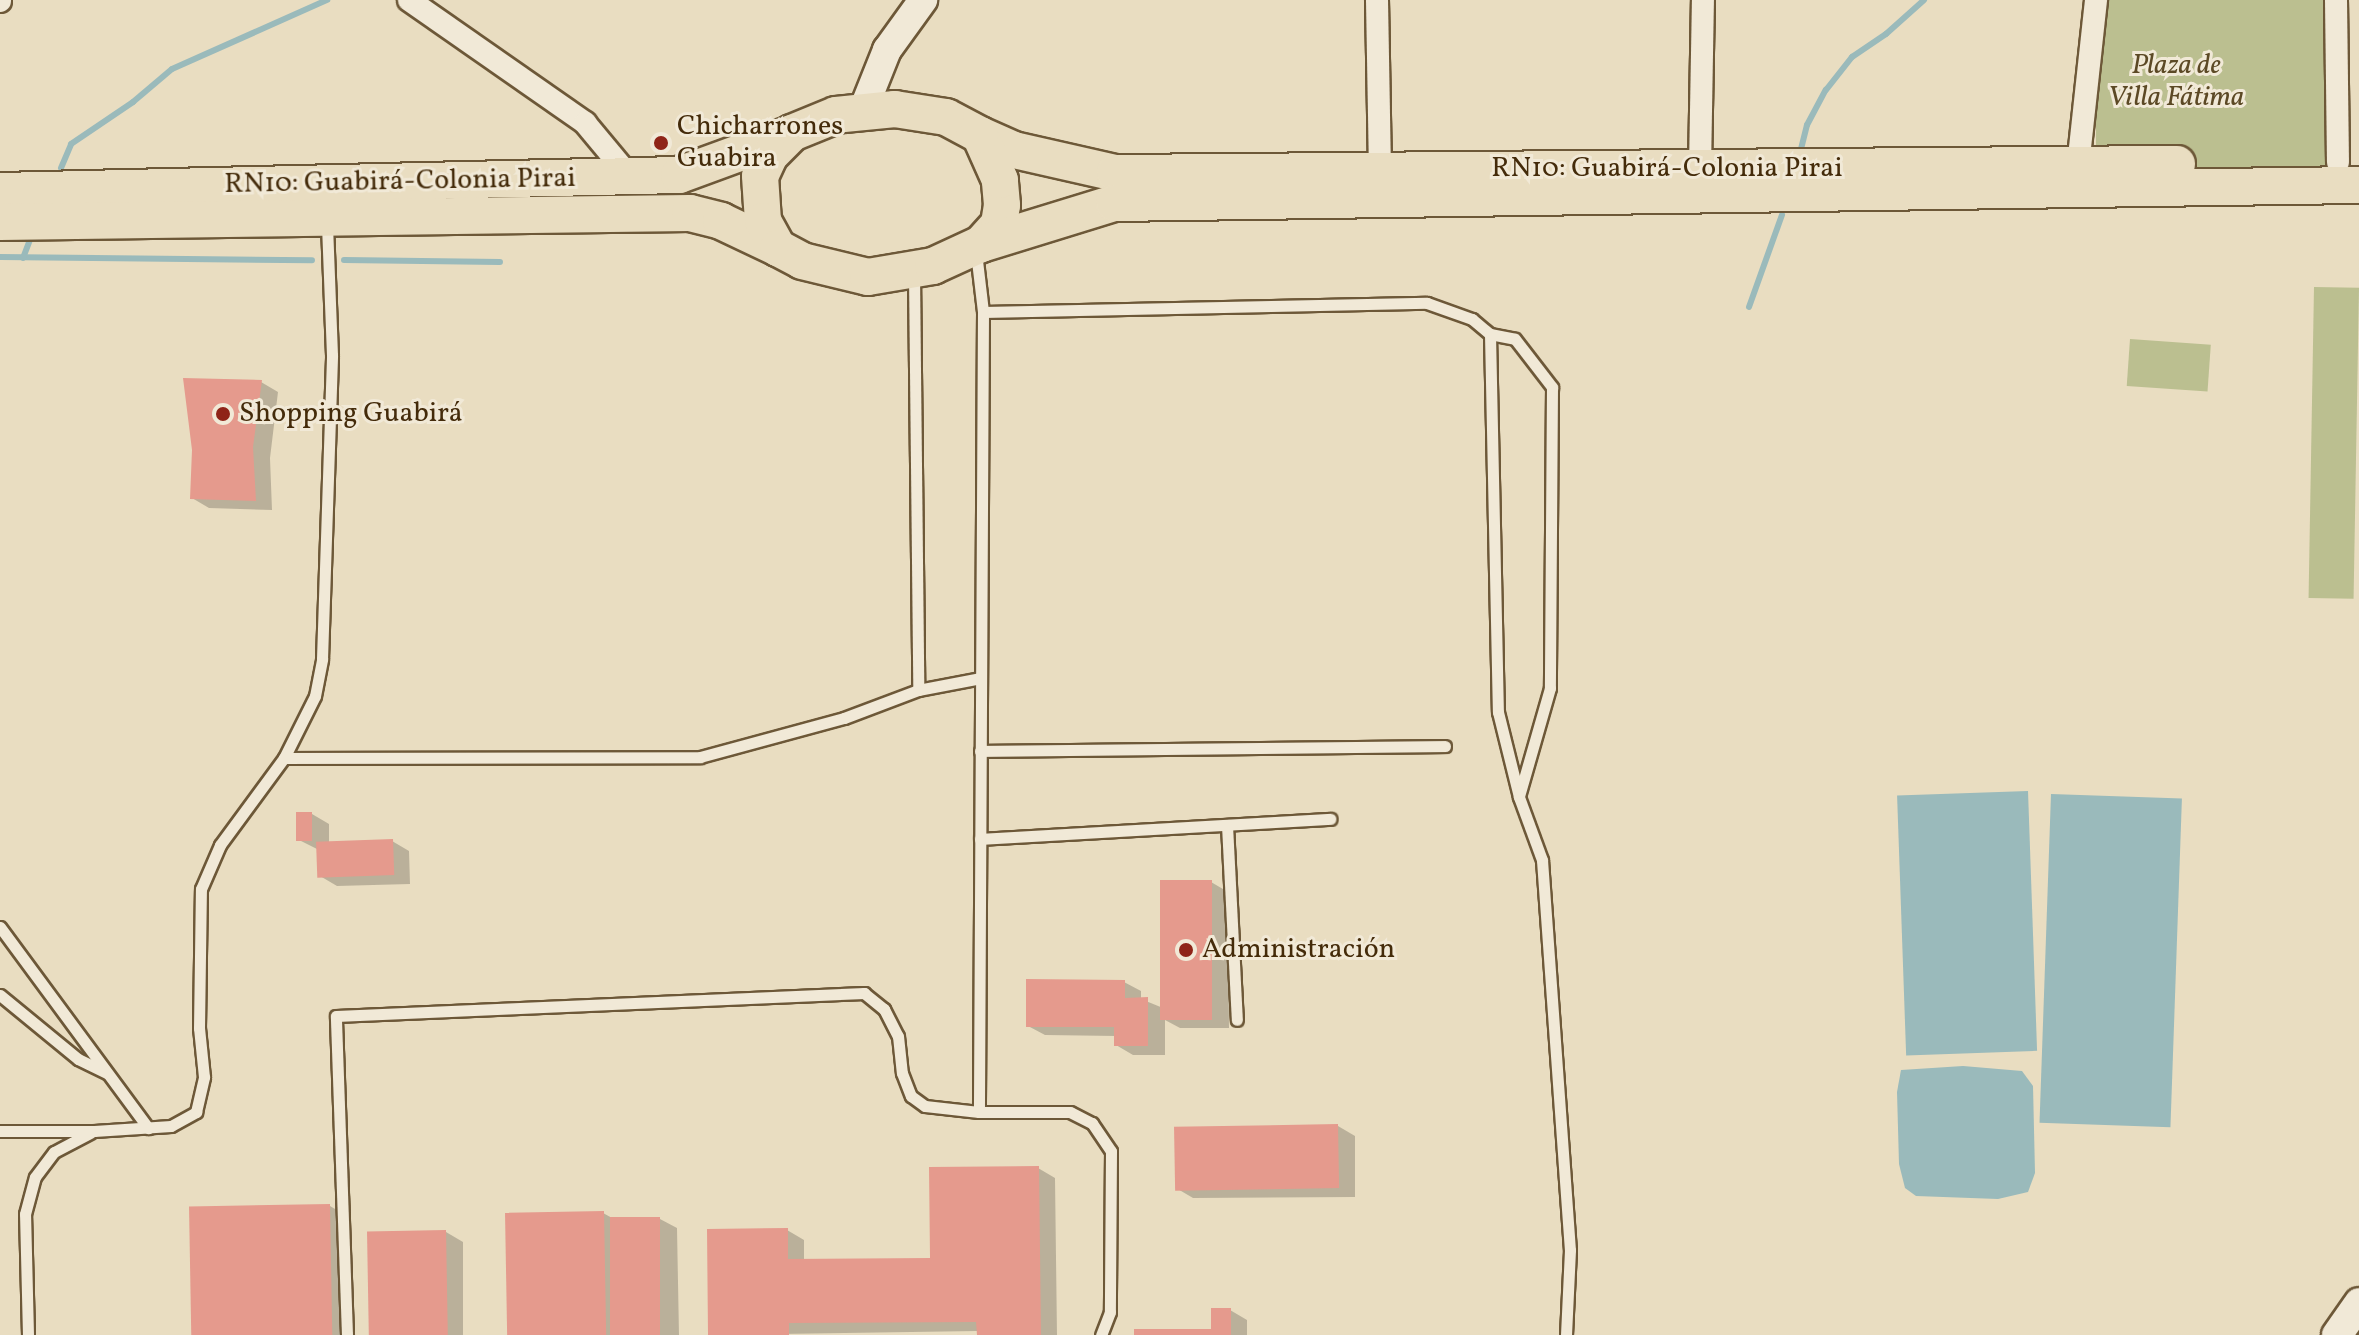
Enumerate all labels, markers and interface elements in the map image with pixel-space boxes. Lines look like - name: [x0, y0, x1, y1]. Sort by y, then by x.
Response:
- park label: Plaza de Villa Fátima: [2108, 49, 2244, 115]
- place label: Chicharrones Guabira: [677, 110, 843, 176]
- marker: Chicharrones Guabira: [652, 134, 670, 152]
- street label: RN10: Guabirá-Colonia Pirai: [1491, 152, 1843, 186]
- street label: RN10: Guabirá-Colonia Pirai: [224, 162, 576, 202]
- place label: Shopping Guabirá: [239, 397, 463, 431]
- marker: Shopping Guabirá: [214, 405, 232, 423]
- place label: Administración: [1202, 933, 1395, 967]
- marker: Administración: [1177, 941, 1195, 959]

